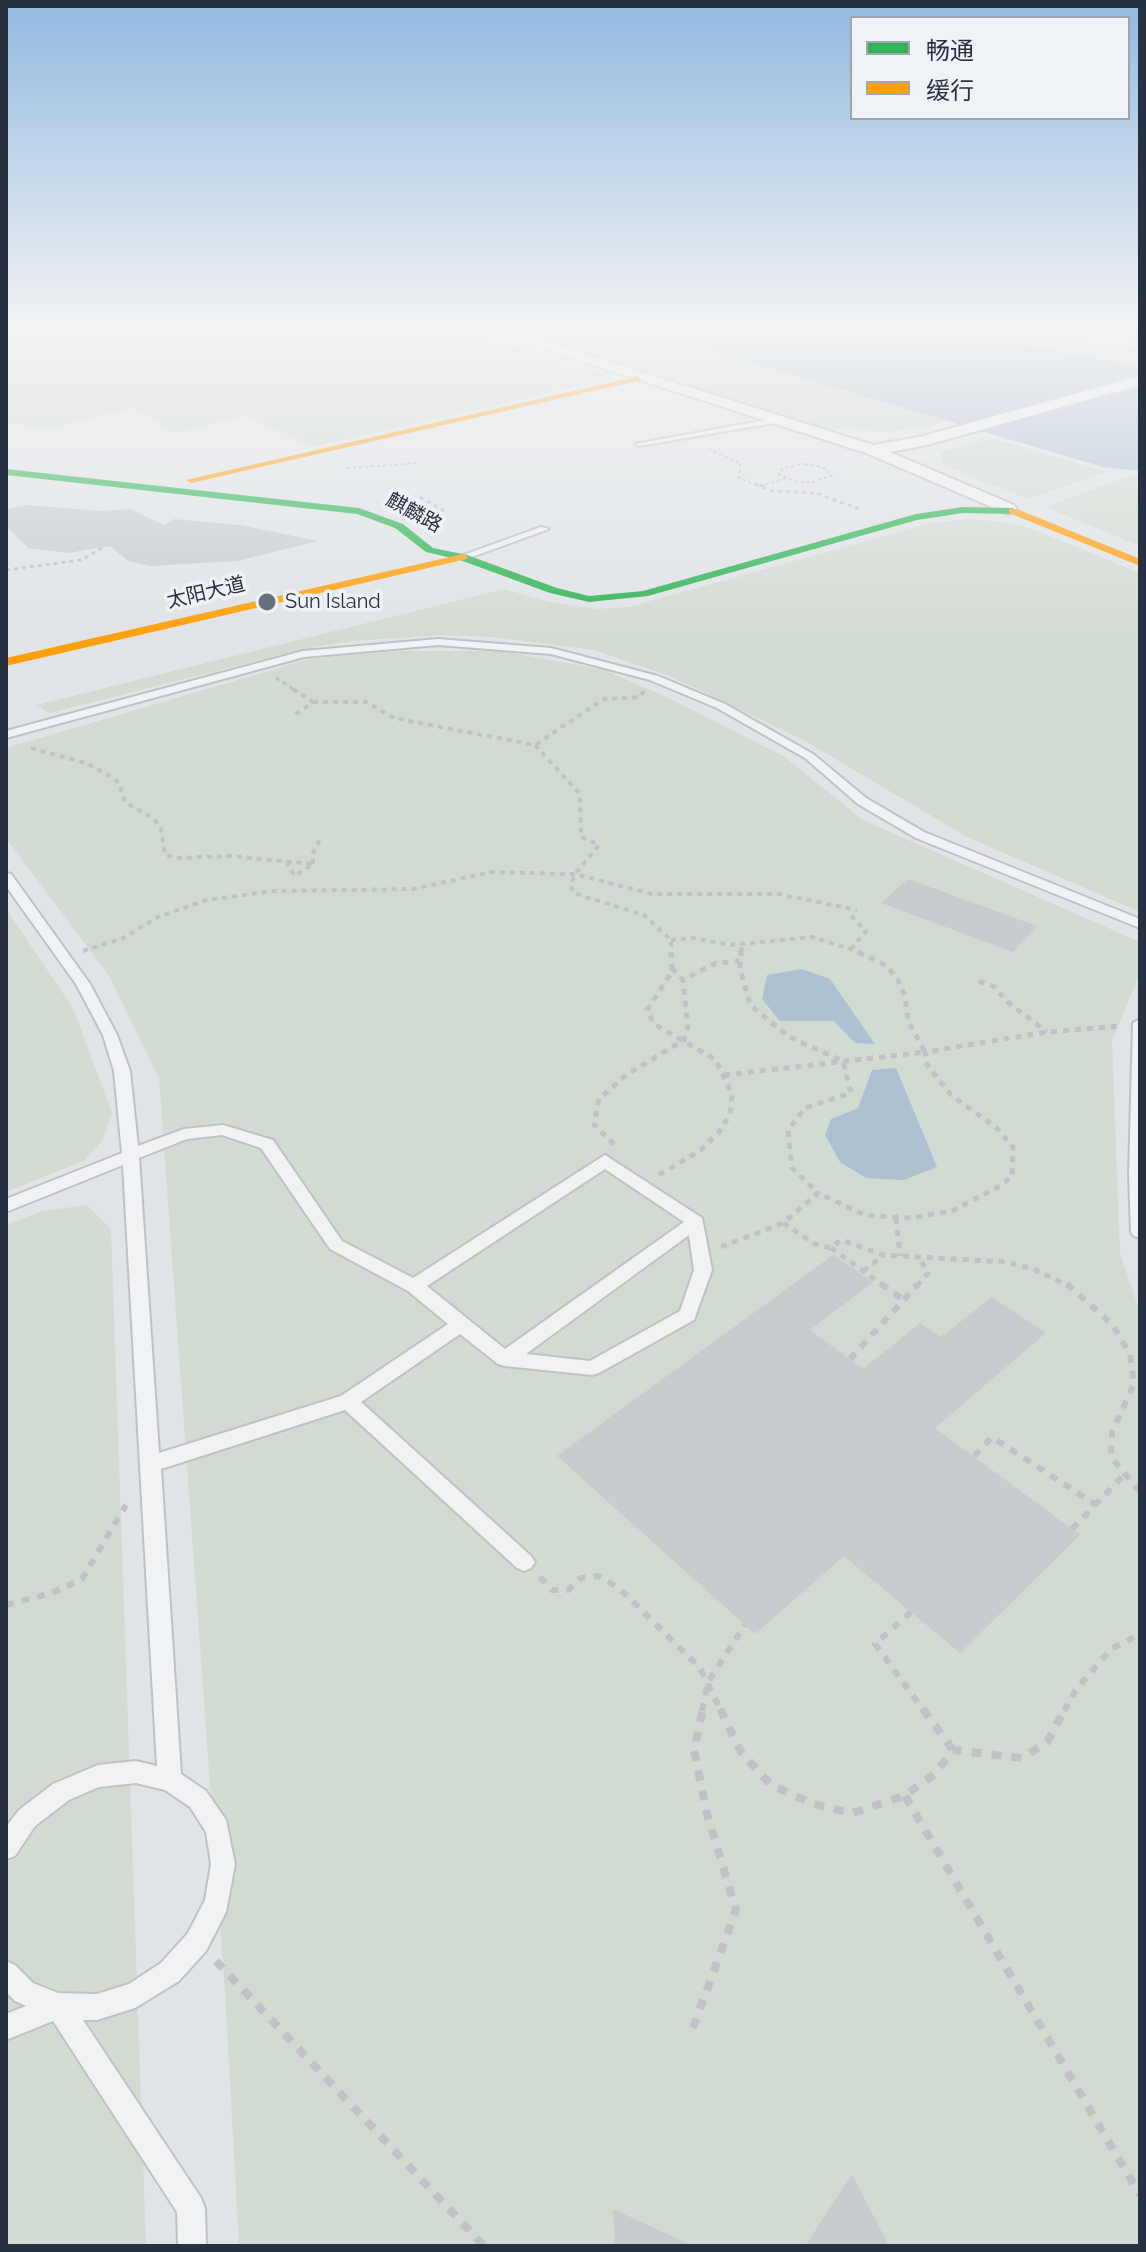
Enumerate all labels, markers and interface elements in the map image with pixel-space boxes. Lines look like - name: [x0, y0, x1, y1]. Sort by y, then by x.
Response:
- legend: [850, 16, 1130, 120]
- text: 畅通: [926, 36, 974, 65]
- text: 缓行: [926, 76, 974, 105]
- street label: 麒麟路: [382, 488, 446, 538]
- street label: 太阳大道: [164, 572, 248, 614]
- place label: Sun Island: [285, 590, 381, 614]
- marker: Sun Island: [256, 591, 278, 613]

